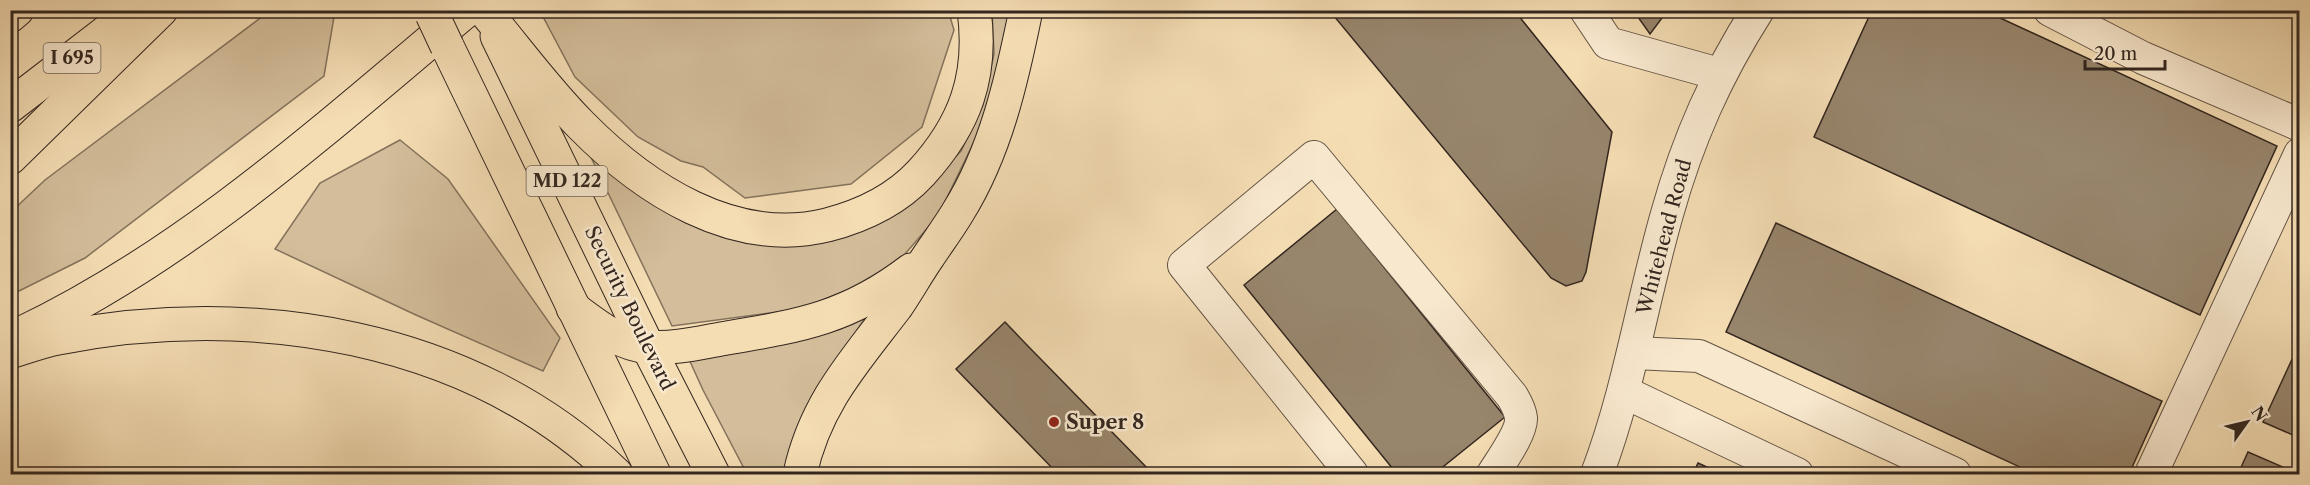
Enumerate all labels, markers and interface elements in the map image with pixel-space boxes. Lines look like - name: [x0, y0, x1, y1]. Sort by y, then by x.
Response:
- scale bar: [2085, 33, 2164, 71]
- road number: I 695: [44, 43, 100, 73]
- text: 20 m: [2094, 43, 2138, 65]
- street label: Whitehead Road: [1631, 156, 1696, 319]
- road number: MD 122: [526, 166, 608, 196]
- street label: Security Boulevard: [580, 222, 680, 394]
- north arrow: [2217, 392, 2277, 452]
- text: N: [2247, 402, 2272, 425]
- place label: Super 8: [1066, 410, 1144, 434]
- marker: Super 8: [1047, 415, 1061, 429]

